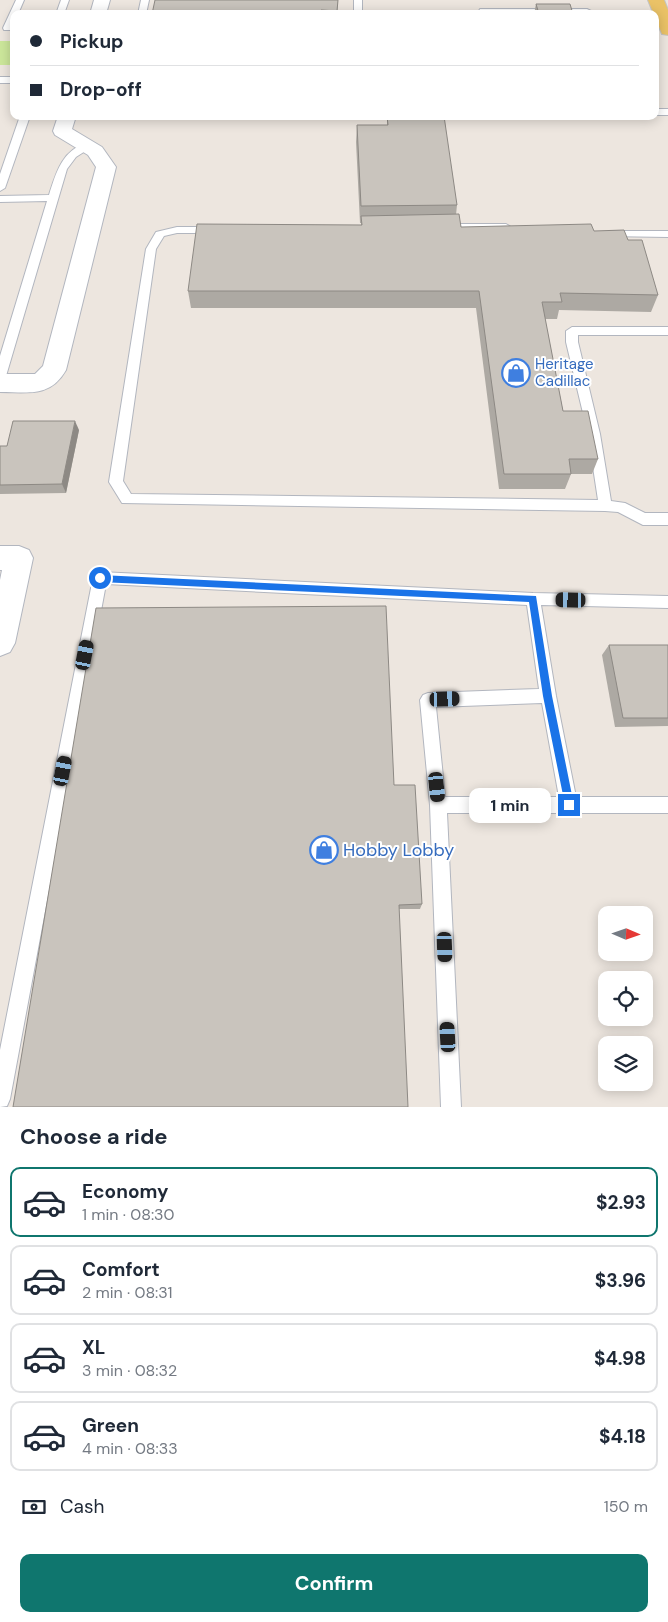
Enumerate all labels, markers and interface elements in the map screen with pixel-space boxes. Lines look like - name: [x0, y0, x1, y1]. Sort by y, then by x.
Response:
- text: Pickup: [60, 29, 124, 54]
- text: Drop-off: [60, 77, 142, 102]
- place label: Heritage Cadillac: [535, 354, 594, 391]
- shop icon: Heritage Cadillac: [501, 358, 531, 388]
- route start: [89, 567, 111, 589]
- car: [555, 592, 586, 608]
- car: [74, 639, 95, 671]
- car: [429, 691, 460, 707]
- car: [52, 755, 73, 787]
- car: [427, 771, 446, 803]
- callout: 1 min: [469, 788, 552, 822]
- route end: [558, 794, 580, 816]
- text: 1 min: [491, 795, 529, 816]
- shop icon: Hobby Lobby: [309, 835, 339, 865]
- place label: Hobby Lobby: [343, 838, 454, 862]
- north arrow: [598, 906, 652, 961]
- map controls: [598, 906, 653, 1091]
- car: [436, 932, 453, 962]
- button: locate: [598, 971, 653, 1026]
- car: [439, 1022, 456, 1052]
- button: layers: [598, 1036, 653, 1091]
- text: Choose a ride: [20, 1122, 168, 1151]
- text: Economy: [82, 1179, 169, 1204]
- icon: car: [22, 1180, 67, 1225]
- text: $2.93: [596, 1190, 646, 1215]
- text: 1 min · 08:30: [82, 1204, 175, 1225]
- text: Comfort: [82, 1257, 160, 1282]
- icon: car: [22, 1258, 67, 1303]
- text: $3.96: [595, 1268, 646, 1293]
- text: 2 min · 08:31: [82, 1282, 173, 1303]
- text: XL: [82, 1335, 105, 1360]
- icon: car: [22, 1336, 67, 1381]
- text: $4.98: [594, 1346, 646, 1371]
- text: 3 min · 08:32: [82, 1360, 177, 1381]
- text: Green: [82, 1413, 139, 1438]
- icon: car: [22, 1414, 67, 1459]
- text: $4.18: [599, 1424, 646, 1449]
- text: 4 min · 08:33: [82, 1438, 178, 1459]
- icon: cash: [20, 1493, 48, 1521]
- text: Cash: [60, 1494, 104, 1519]
- text: 150 m: [604, 1496, 648, 1517]
- button: Confirm: [20, 1554, 648, 1612]

